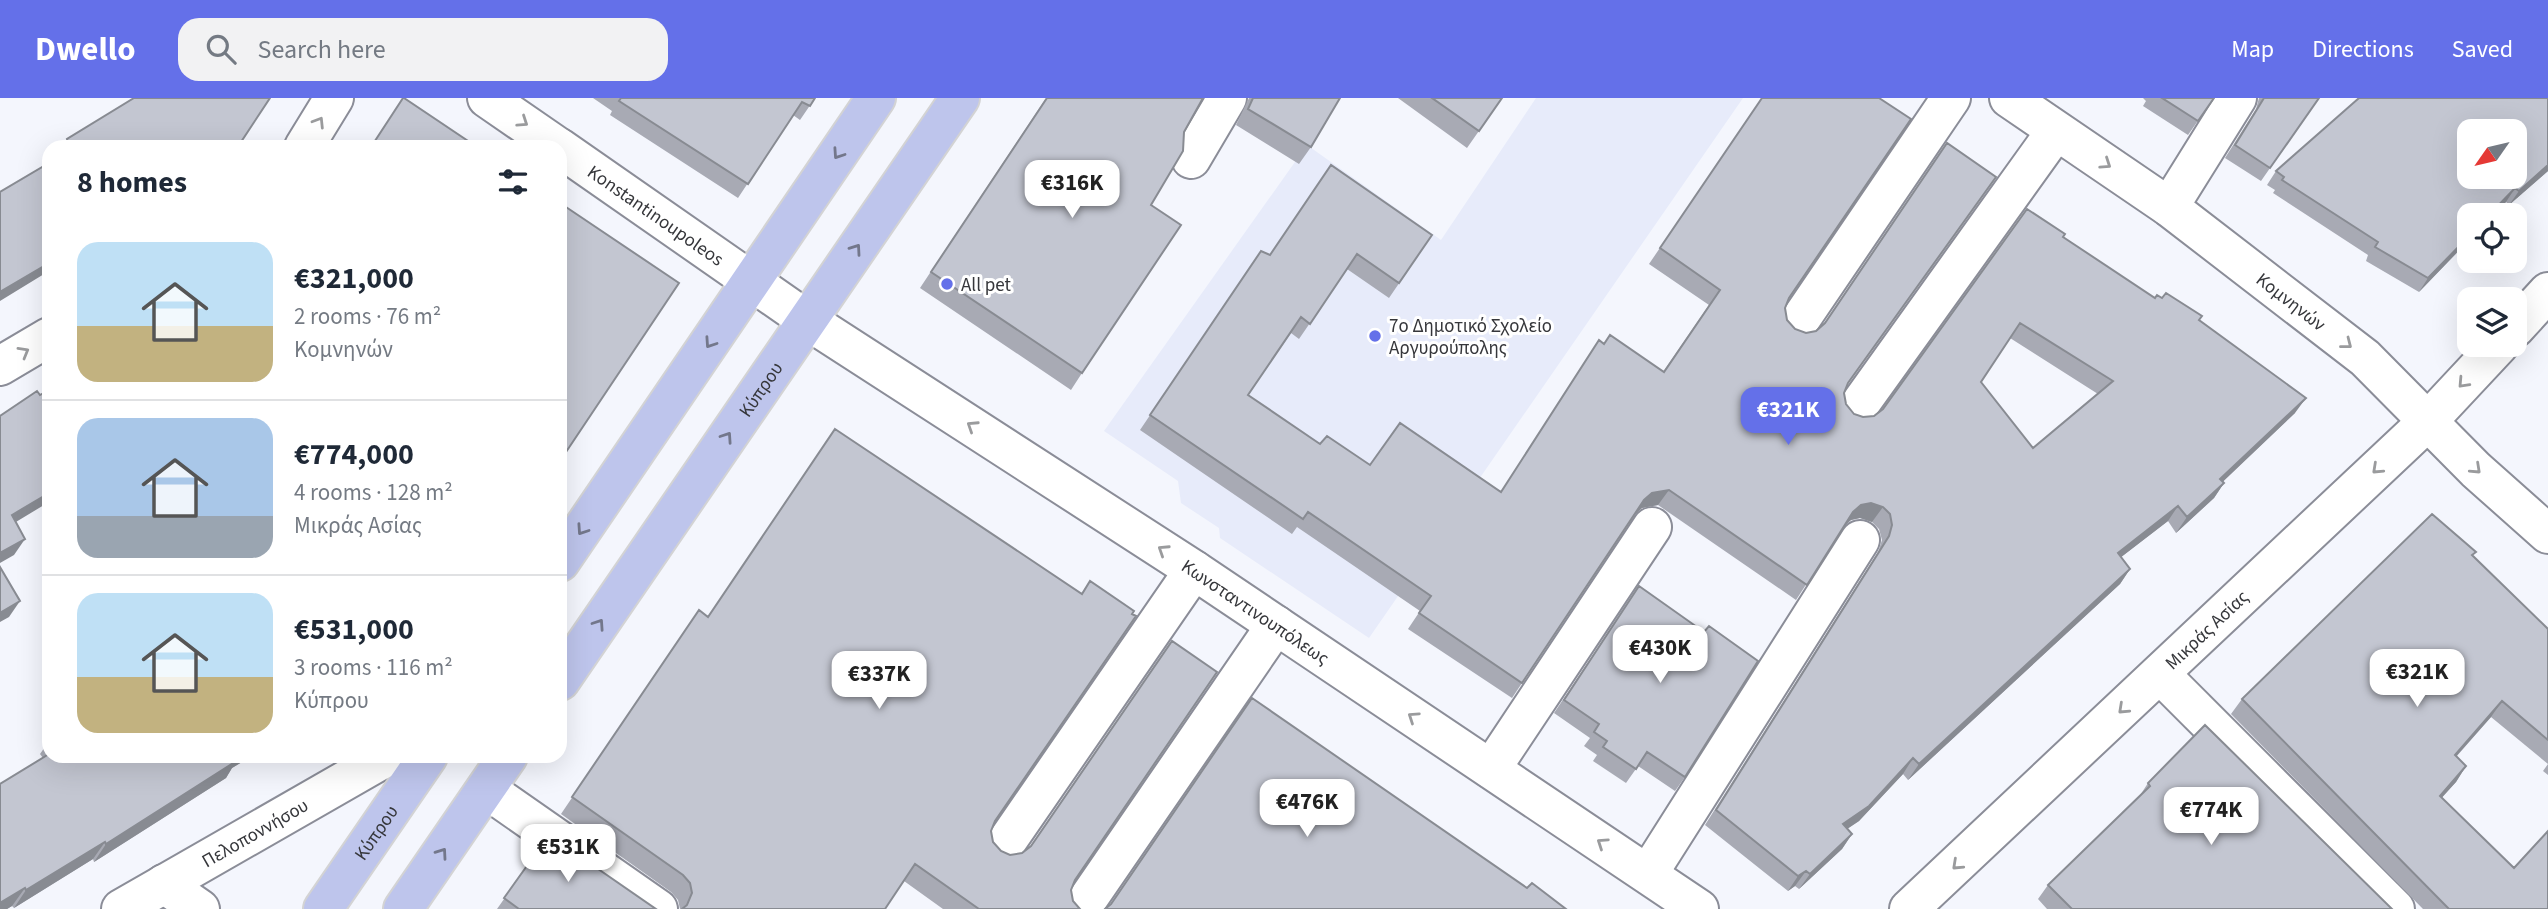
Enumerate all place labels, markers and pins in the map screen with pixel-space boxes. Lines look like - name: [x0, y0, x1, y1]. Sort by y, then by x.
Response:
- pin: €316K: [1023, 160, 1121, 220]
- place label: All pet: [961, 272, 1012, 299]
- marker: All pet: [939, 276, 955, 292]
- place label: 7ο Δημοτικό Σχολείο Αργυρούπολης: [1389, 313, 1552, 362]
- marker: 7ο Δημοτικό Σχολείο Αργυρούπολης: [1367, 328, 1383, 344]
- pin: €321K: [1739, 388, 1837, 447]
- pin: €430K: [1611, 626, 1709, 685]
- pin: €321K: [2368, 650, 2466, 709]
- pin: €337K: [830, 652, 928, 711]
- pin: €476K: [1258, 780, 1356, 839]
- pin: €774K: [2162, 788, 2260, 847]
- pin: €531K: [519, 824, 617, 884]

